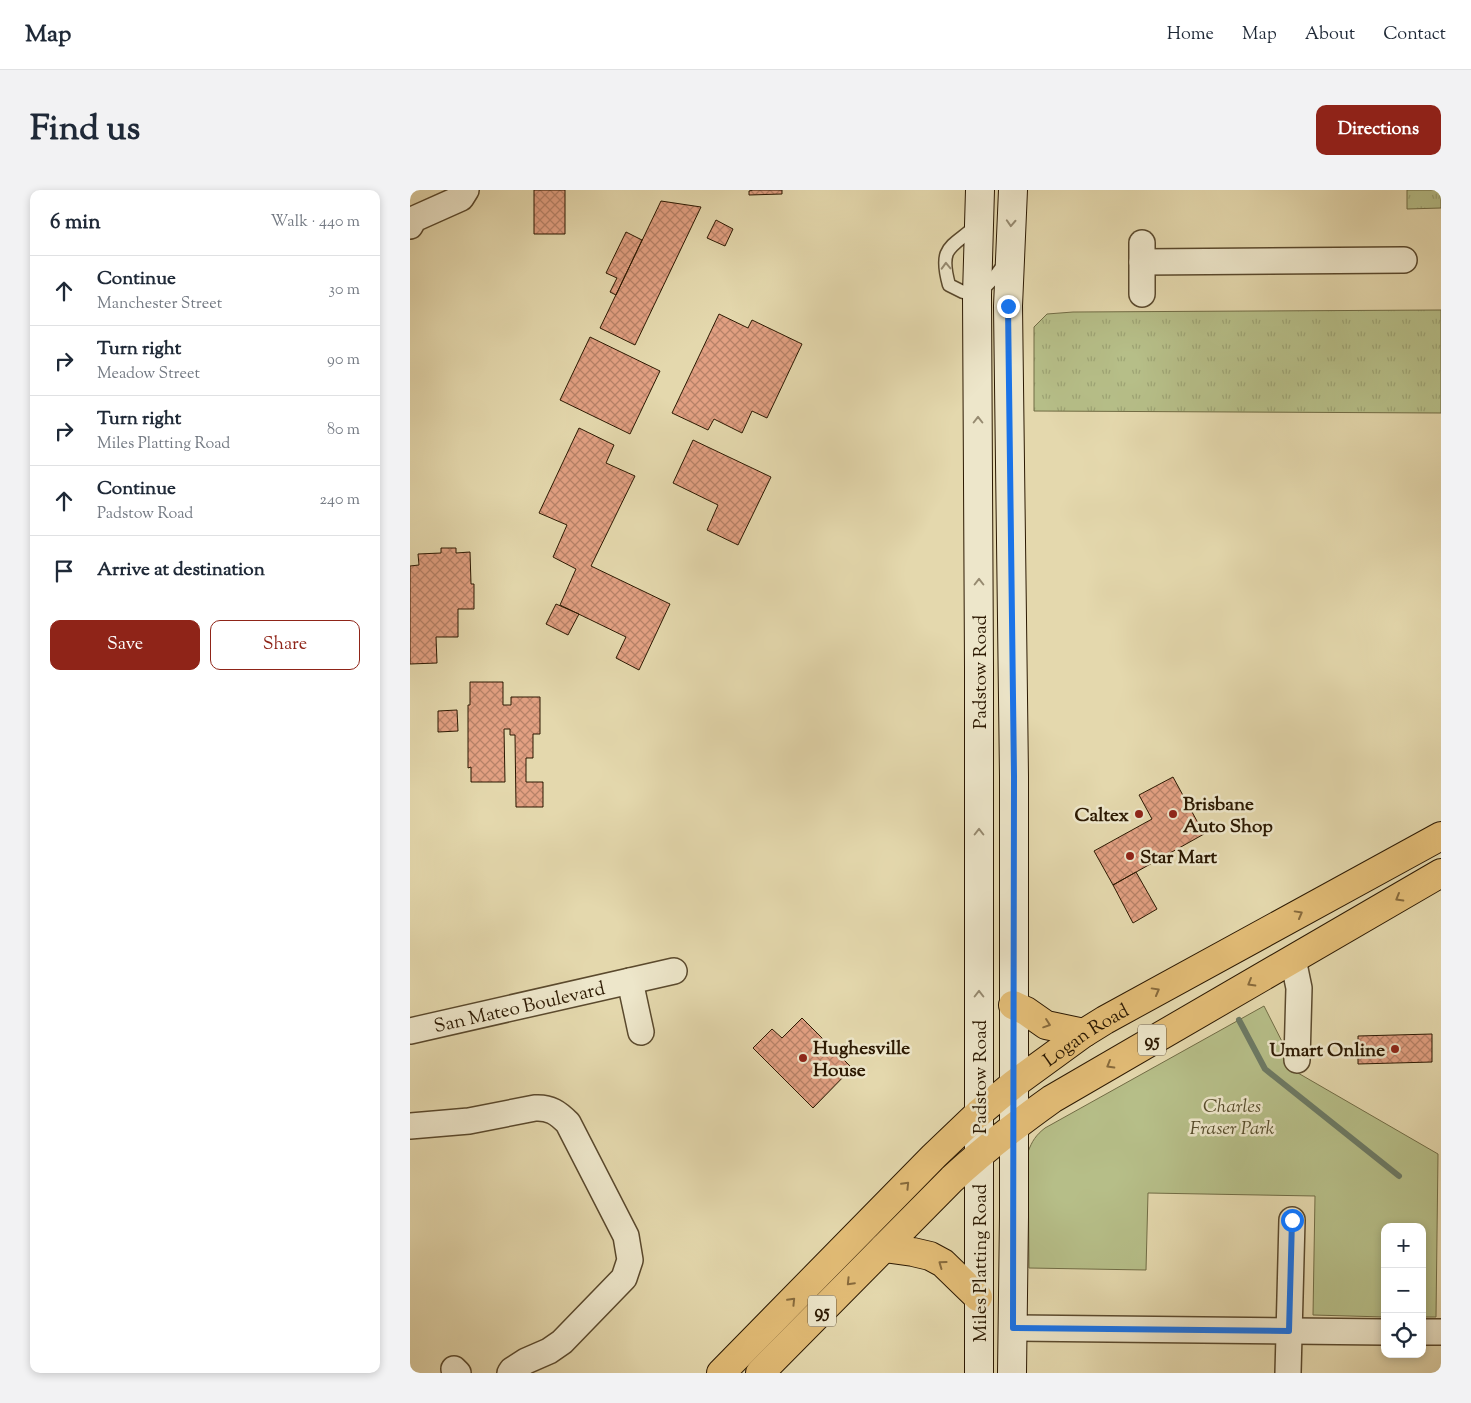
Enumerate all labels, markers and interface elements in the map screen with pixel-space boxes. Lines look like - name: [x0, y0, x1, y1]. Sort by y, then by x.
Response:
- text: Map: [25, 18, 71, 52]
- text: Home: [1167, 22, 1214, 48]
- text: Map: [1242, 22, 1277, 48]
- text: About: [1305, 22, 1355, 48]
- text: Contact: [1383, 22, 1446, 48]
- text: Find us: [30, 105, 140, 156]
- button: Directions: [1316, 105, 1441, 155]
- text: 6 min: [50, 208, 101, 238]
- text: Walk · 440 m: [271, 211, 360, 234]
- one-way arrow: [1006, 220, 1017, 228]
- one-way arrow: [941, 262, 951, 270]
- text: Continue: [97, 266, 176, 293]
- icon: ahead: [50, 277, 78, 305]
- text: 30 m: [329, 279, 360, 302]
- text: Manchester Street: [97, 293, 222, 316]
- route end: [997, 295, 1020, 318]
- text: Turn right: [97, 336, 181, 363]
- icon: right: [50, 347, 78, 375]
- text: 90 m: [327, 349, 360, 372]
- text: Meadow Street: [97, 363, 200, 386]
- text: Turn right: [97, 406, 181, 433]
- one-way arrow: [973, 415, 983, 423]
- icon: right: [50, 417, 78, 445]
- text: 80 m: [327, 419, 360, 442]
- text: Miles Platting Road: [97, 433, 230, 456]
- text: Continue: [97, 476, 176, 503]
- icon: ahead: [50, 487, 78, 515]
- text: 240 m: [319, 489, 360, 512]
- text: Padstow Road: [97, 503, 193, 526]
- icon: arrive: [50, 557, 78, 585]
- text: Arrive at destination: [97, 557, 265, 584]
- one-way arrow: [974, 578, 984, 586]
- street label: Padstow Road: [968, 615, 995, 729]
- button: Save: [50, 620, 200, 670]
- button: Share: [210, 620, 360, 670]
- place label: Brisbane Auto Shop: [1183, 792, 1273, 841]
- place label: Caltex: [1075, 803, 1130, 830]
- marker: Caltex: [1133, 808, 1145, 820]
- marker: Brisbane Auto Shop: [1167, 808, 1179, 820]
- one-way arrow: [974, 828, 984, 836]
- place label: Star Mart: [1140, 845, 1218, 872]
- marker: Star Mart: [1124, 850, 1136, 862]
- one-way arrow: [1395, 891, 1404, 901]
- one-way arrow: [1293, 910, 1302, 920]
- street label: San Mateo Boulevard: [432, 976, 608, 1041]
- one-way arrow: [1247, 977, 1256, 987]
- one-way arrow: [1151, 987, 1160, 997]
- one-way arrow: [974, 990, 984, 998]
- street label: Logan Road: [1038, 998, 1135, 1074]
- one-way arrow: [1042, 1018, 1050, 1028]
- street label: Padstow Road: [968, 1020, 995, 1134]
- road number: 95: [1138, 1024, 1166, 1056]
- place label: Hughesville House: [813, 1036, 910, 1085]
- place label: Umart Online: [1270, 1038, 1385, 1065]
- marker: Umart Online: [1389, 1043, 1401, 1055]
- marker: Hughesville House: [797, 1052, 809, 1064]
- one-way arrow: [1106, 1058, 1115, 1068]
- park label: Charles Fraser Park: [1190, 1094, 1275, 1143]
- one-way arrow: [900, 1181, 909, 1190]
- street label: Miles Platting Road: [968, 1184, 995, 1342]
- route start: [1281, 1209, 1304, 1232]
- map controls: [1381, 1223, 1426, 1358]
- button: +: [1381, 1223, 1426, 1268]
- one-way arrow: [938, 1261, 948, 1270]
- button: −: [1381, 1268, 1426, 1313]
- one-way arrow: [846, 1277, 855, 1286]
- road number: 95: [808, 1296, 836, 1326]
- one-way arrow: [786, 1298, 795, 1307]
- button: locate: [1381, 1313, 1426, 1358]

